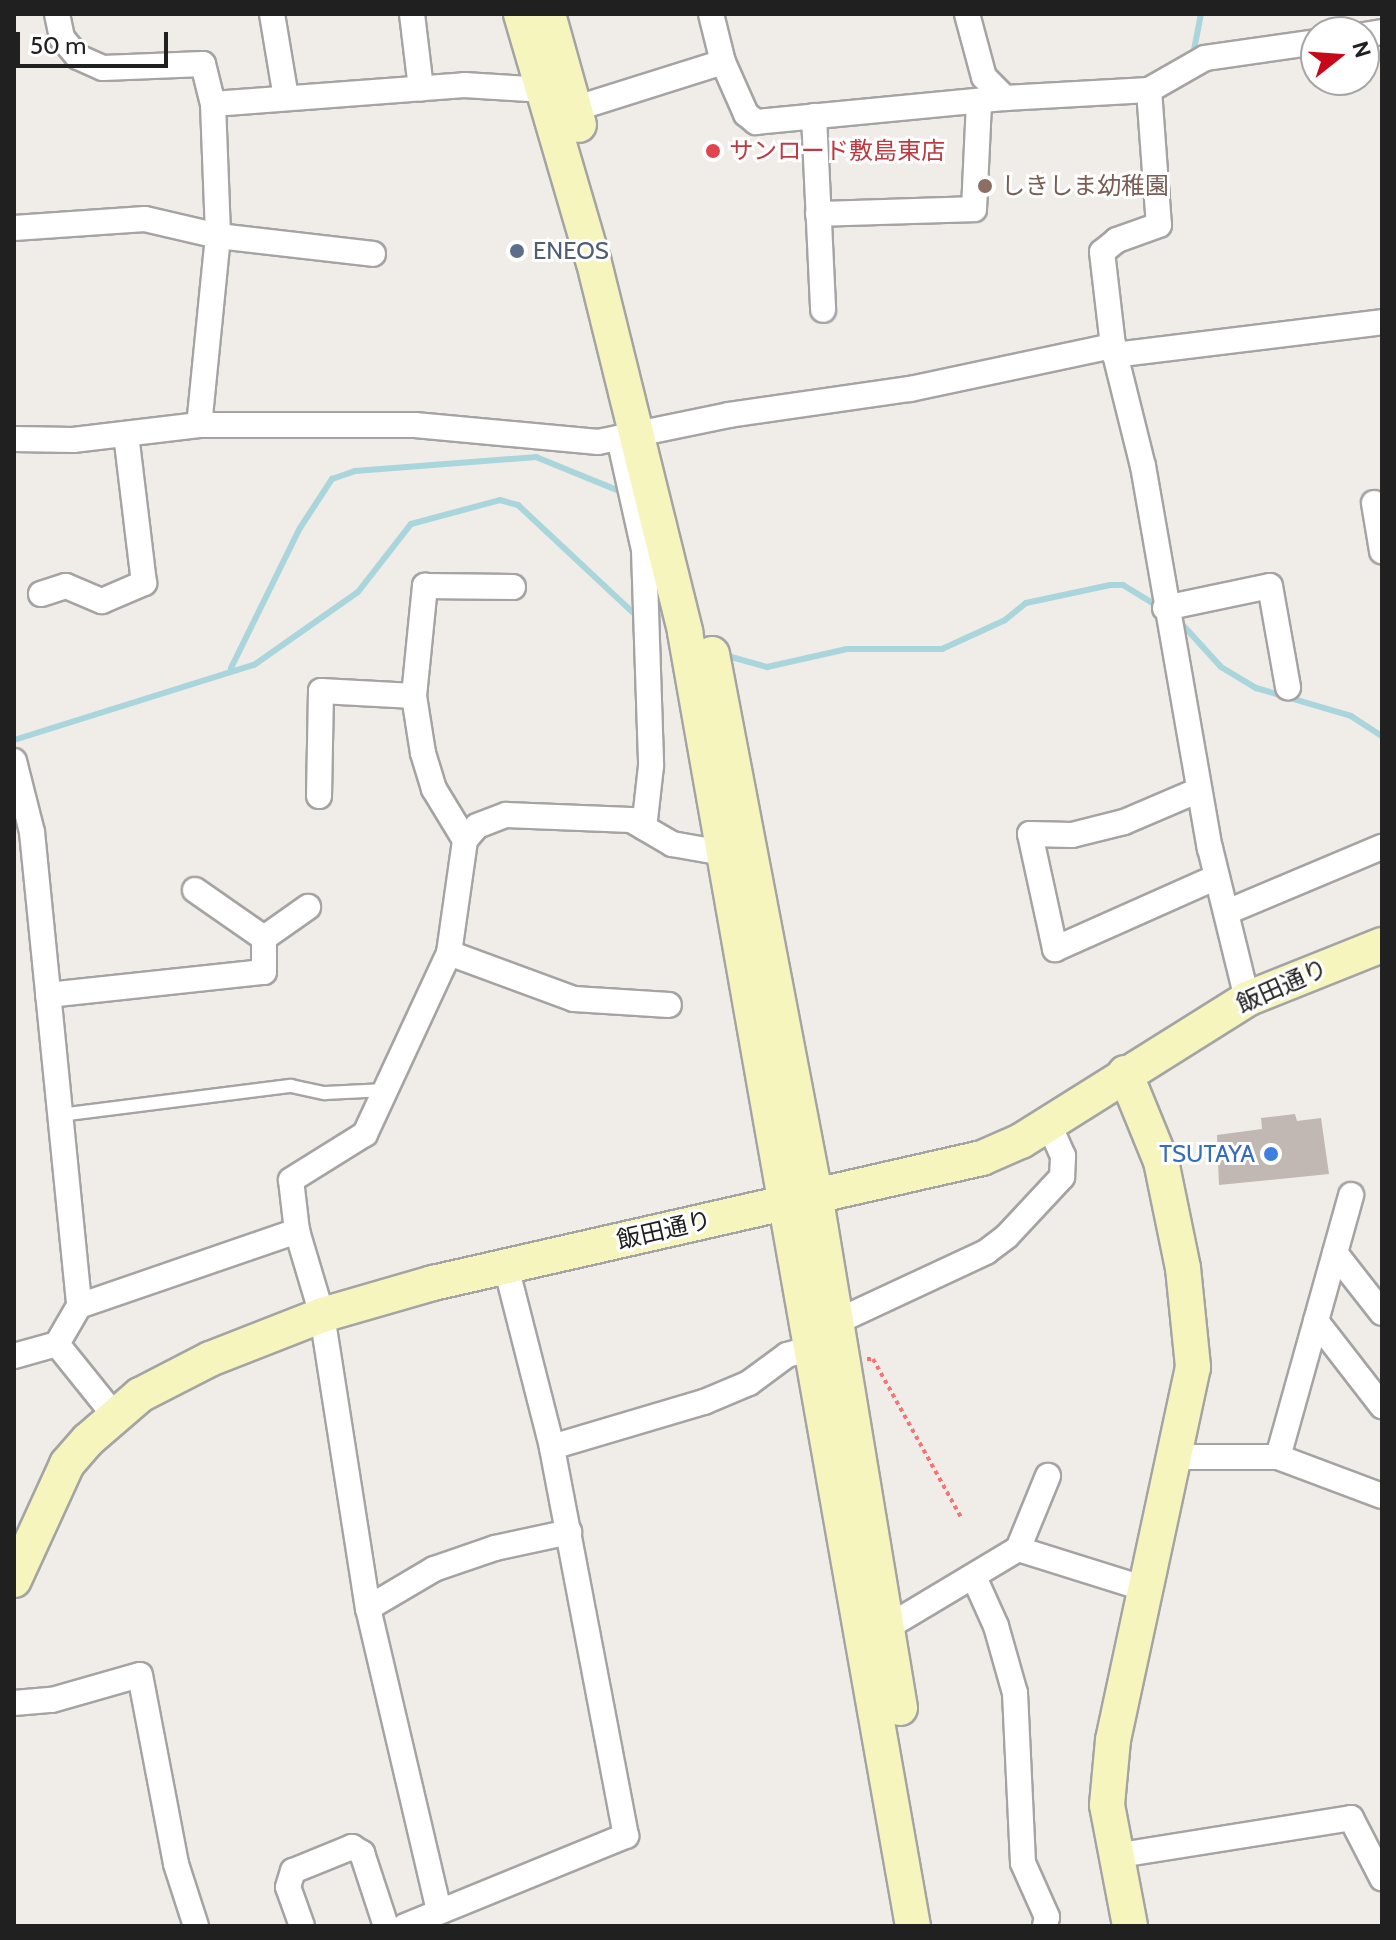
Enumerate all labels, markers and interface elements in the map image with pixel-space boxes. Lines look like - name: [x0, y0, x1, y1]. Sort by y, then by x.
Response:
- scale bar: [20, 16, 172, 66]
- north arrow: [1300, 16, 1380, 96]
- text: 50 m: [30, 31, 86, 60]
- text: N: [1346, 38, 1377, 61]
- place label: サンロード敷島東店: [729, 137, 945, 165]
- marker: サンロード敷島東店: [704, 142, 722, 160]
- place label: しきしま幼稚園: [1001, 172, 1169, 200]
- marker: しきしま幼稚園: [976, 177, 994, 195]
- place label: ENEOS: [533, 237, 609, 265]
- marker: ENEOS: [508, 242, 526, 260]
- street label: 飯田通り: [1232, 953, 1332, 1019]
- place label: TSUTAYA: [1159, 1140, 1255, 1168]
- marker: TSUTAYA: [1262, 1145, 1280, 1163]
- street label: 飯田通り: [614, 1205, 714, 1255]

